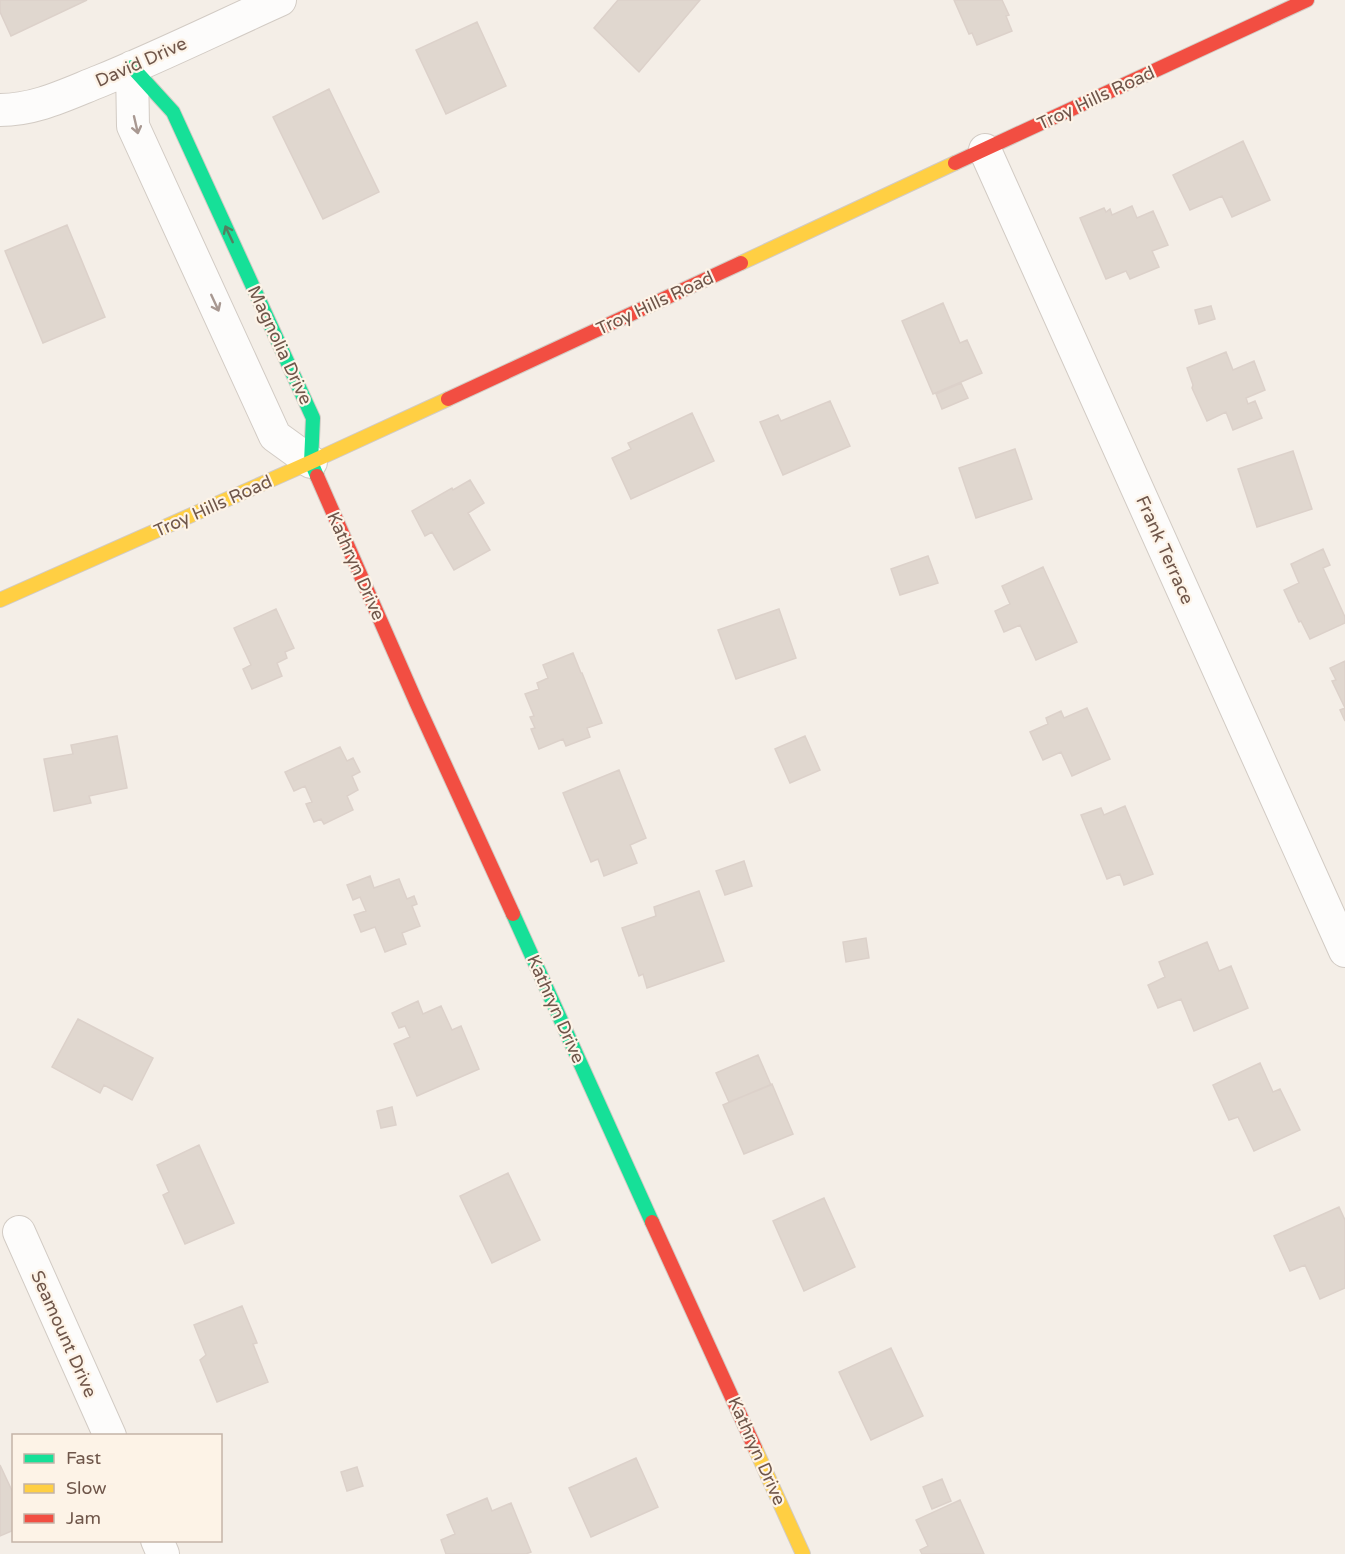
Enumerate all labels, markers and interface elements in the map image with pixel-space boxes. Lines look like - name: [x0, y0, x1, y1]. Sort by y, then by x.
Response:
- street label: David Drive: [92, 32, 190, 92]
- street label: Troy Hills Road: [1034, 61, 1158, 135]
- one-way arrow: [130, 115, 142, 134]
- one-way arrow: [222, 225, 234, 243]
- street label: Troy Hills Road: [593, 266, 717, 340]
- street label: Magnolia Drive: [243, 282, 317, 408]
- one-way arrow: [209, 294, 221, 312]
- street label: Troy Hills Road: [150, 470, 276, 542]
- street label: Frank Terrace: [1131, 492, 1199, 608]
- street label: Kathryn Drive: [322, 508, 390, 624]
- street label: Kathryn Drive: [522, 951, 590, 1067]
- street label: Seamount Drive: [26, 1267, 102, 1401]
- street label: Kathryn Drive: [723, 1393, 791, 1509]
- legend: [12, 1434, 222, 1542]
- text: Fast: [66, 1447, 101, 1469]
- text: Slow: [66, 1477, 107, 1499]
- text: Jam: [66, 1507, 101, 1529]

